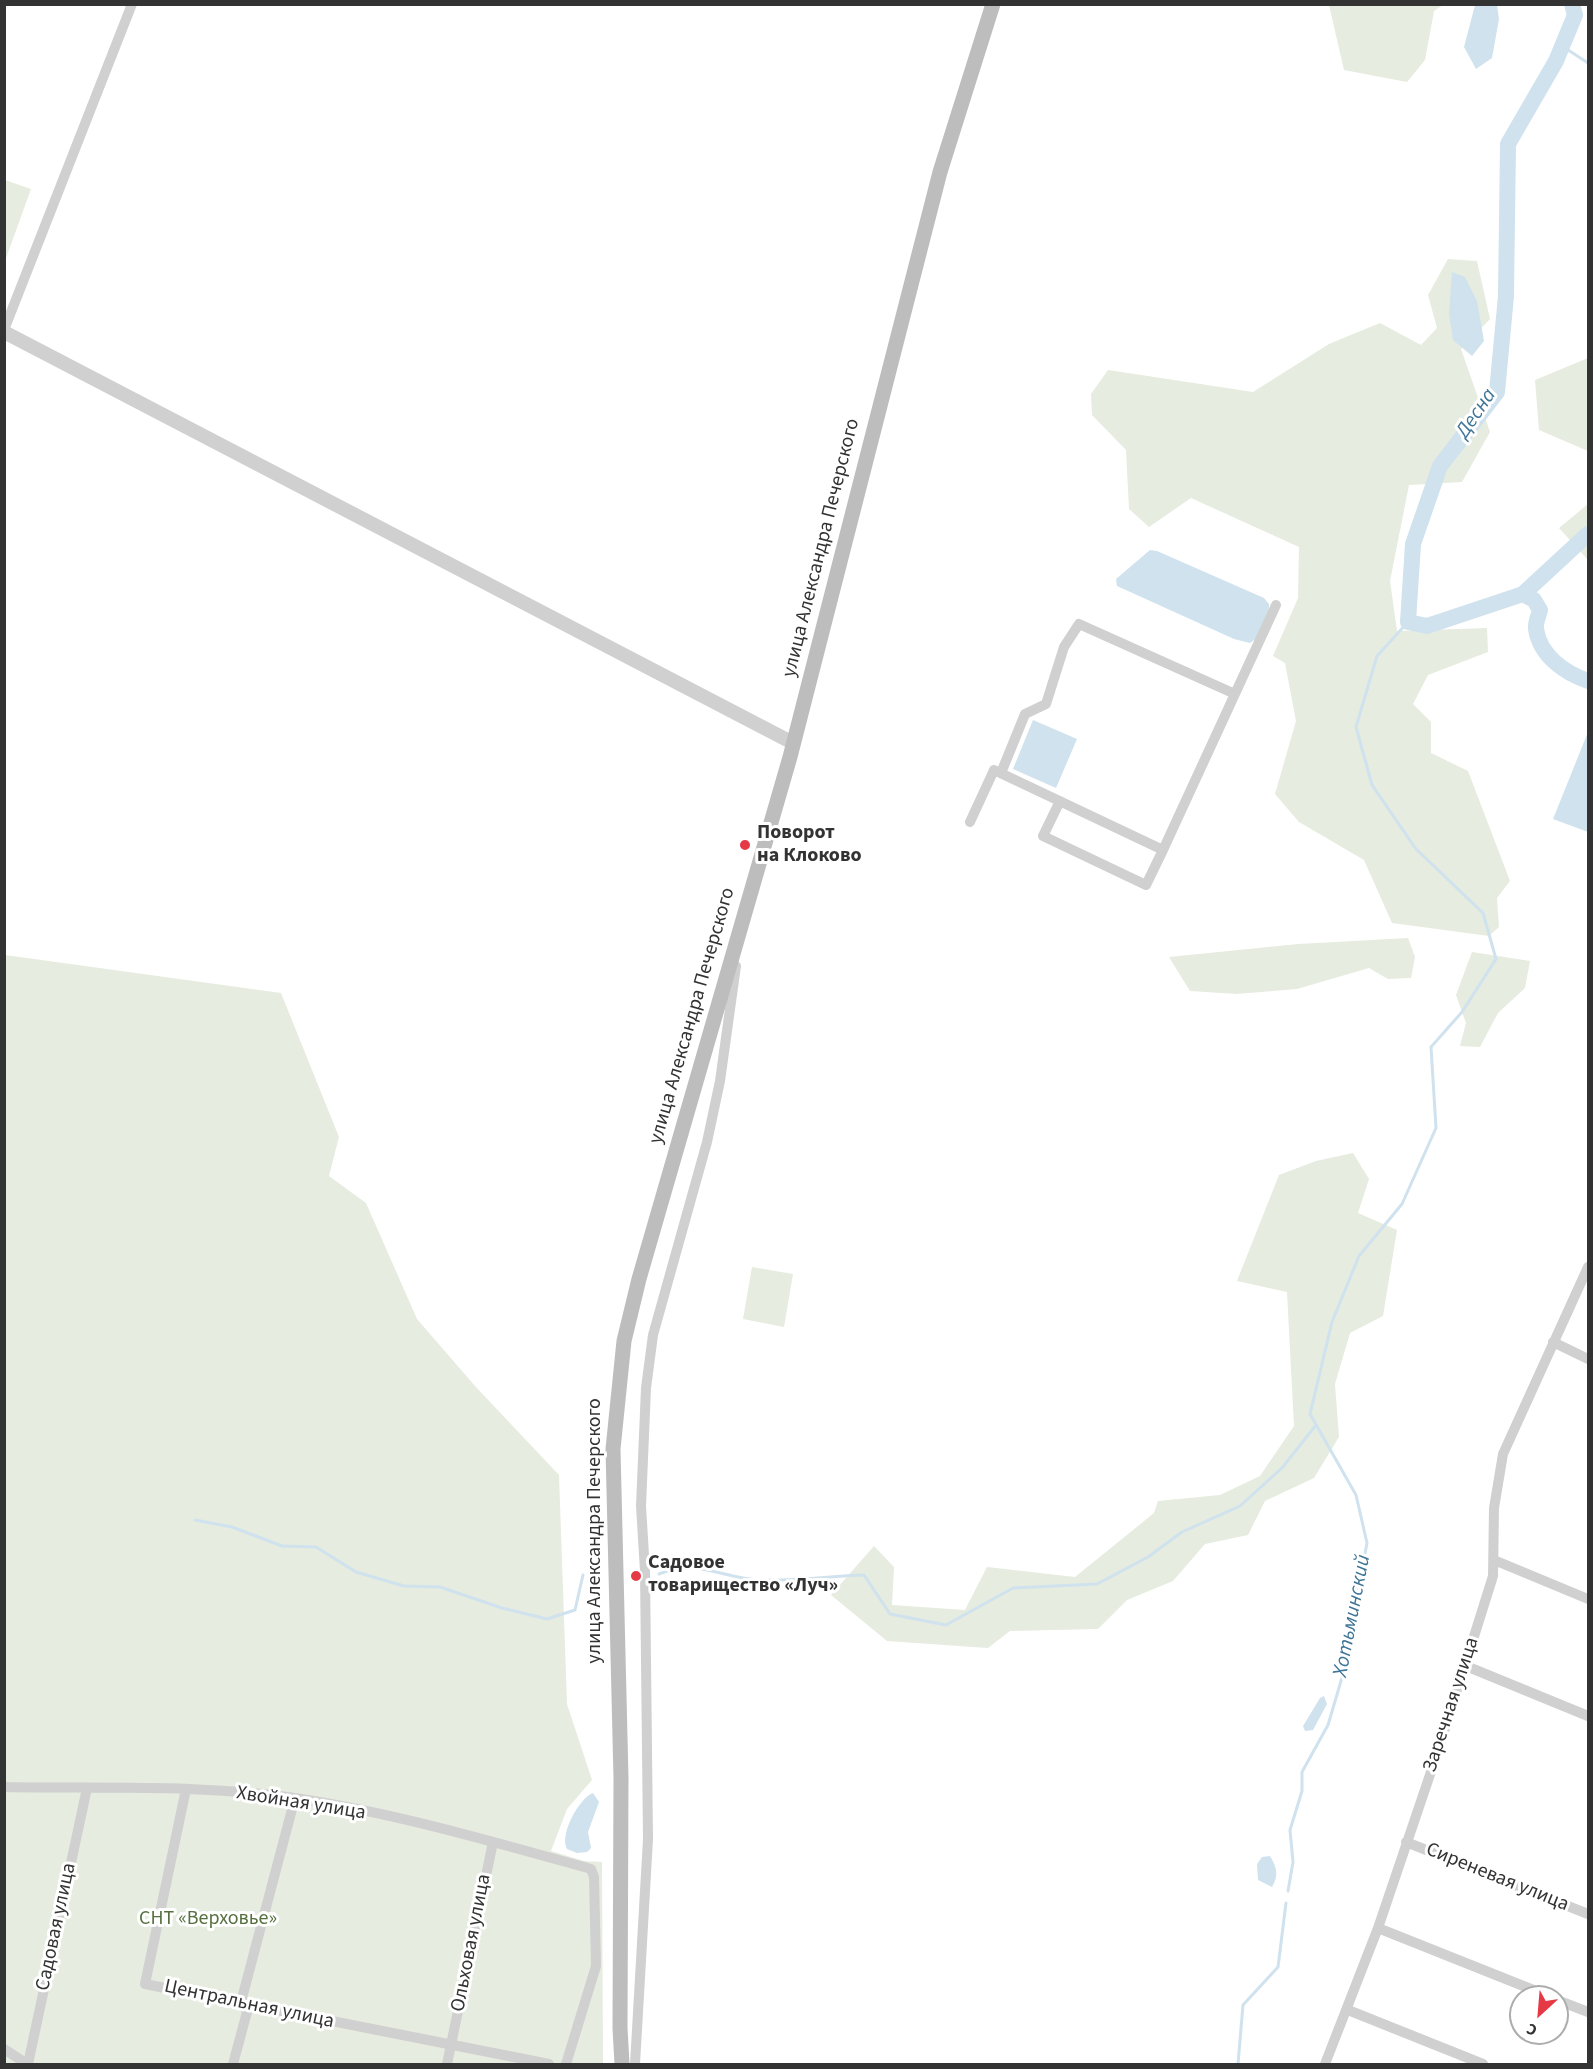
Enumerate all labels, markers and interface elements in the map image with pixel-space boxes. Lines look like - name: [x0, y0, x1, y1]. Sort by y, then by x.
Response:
- water label: Десна: [1451, 384, 1503, 444]
- street label: улица Александра Печерского: [778, 416, 866, 680]
- place label: Поворот на Клоково: [757, 822, 862, 869]
- marker: Поворот на Клоково: [738, 838, 752, 852]
- street label: улица Александра Печерского: [645, 885, 741, 1147]
- street label: улица Александра Печерского: [584, 1398, 608, 1664]
- place label: Садовое товарищество «Луч»: [648, 1552, 838, 1599]
- water label: Хотьминский: [1329, 1553, 1377, 1679]
- marker: Садовое товарищество «Луч»: [629, 1569, 643, 1583]
- street label: Заречная улица: [1419, 1635, 1485, 1775]
- street label: Хвойная улица: [235, 1782, 367, 1826]
- street label: Сиреневая улица: [1422, 1838, 1572, 1918]
- street label: Садовая улица: [32, 1861, 82, 1993]
- street label: Ольховая улица: [447, 1872, 497, 2014]
- park label: СНТ «Верховье»: [139, 1908, 277, 1932]
- street label: Центральная улица: [162, 1975, 336, 2035]
- north arrow: [1509, 1985, 1569, 2045]
- text: С: [1523, 2017, 1541, 2041]

